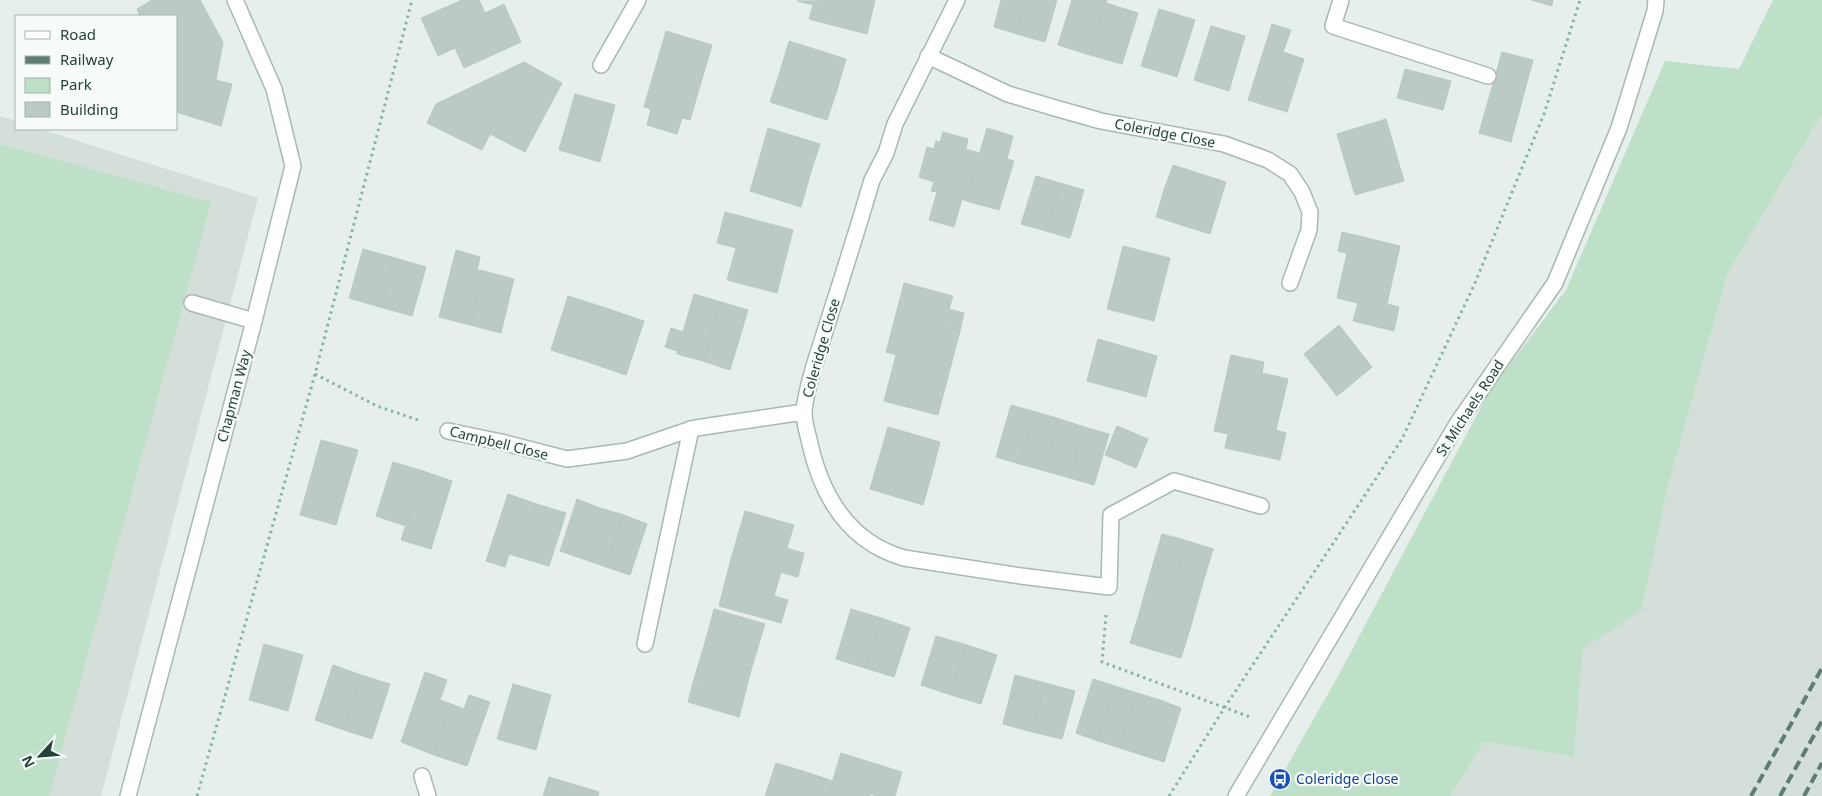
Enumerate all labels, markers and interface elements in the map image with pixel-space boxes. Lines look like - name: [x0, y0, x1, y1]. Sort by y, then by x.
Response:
- legend: [15, 15, 178, 130]
- text: Road: [60, 24, 96, 44]
- text: Railway: [60, 49, 114, 69]
- text: Park: [60, 74, 92, 94]
- text: Building: [60, 99, 118, 119]
- street label: Coleridge Close: [1113, 113, 1217, 152]
- street label: Coleridge Close: [797, 296, 844, 400]
- street label: Chapman Way: [212, 347, 255, 444]
- street label: St Michaels Road: [1431, 356, 1508, 460]
- street label: Campbell Close: [448, 421, 551, 464]
- north arrow: [15, 731, 65, 781]
- text: N: [17, 753, 39, 771]
- bus stop icon: Coleridge Close: [1268, 767, 1292, 791]
- place label: Coleridge Close: [1296, 769, 1399, 788]

